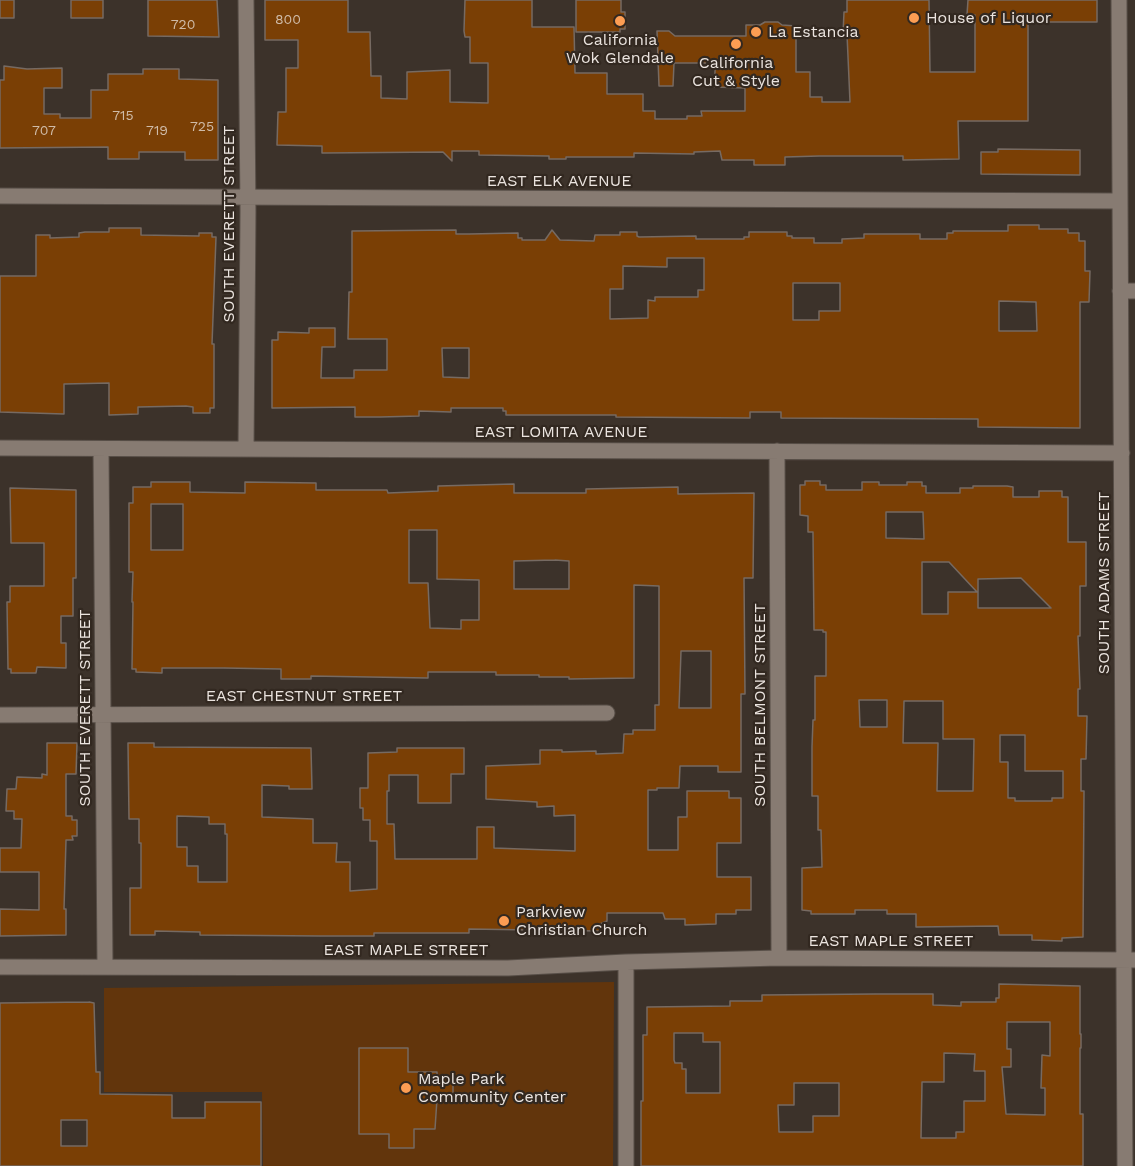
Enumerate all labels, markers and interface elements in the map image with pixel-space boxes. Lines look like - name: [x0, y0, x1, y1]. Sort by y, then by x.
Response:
- place label: House of Liquor: [926, 8, 1051, 28]
- marker: House of Liquor: [907, 11, 921, 25]
- house number: 800: [275, 12, 301, 28]
- marker: California Wok Glendale: [613, 14, 627, 28]
- house number: 720: [171, 17, 195, 33]
- place label: La Estancia: [768, 22, 859, 42]
- marker: La Estancia: [749, 25, 763, 39]
- place label: California Wok Glendale: [566, 30, 674, 68]
- marker: California Cut & Style: [729, 37, 743, 51]
- place label: California Cut & Style: [692, 53, 780, 91]
- house number: 715: [112, 108, 134, 124]
- house number: 725: [190, 119, 214, 135]
- house number: 707: [32, 123, 56, 139]
- house number: 719: [146, 123, 168, 139]
- street label: SOUTH EVERETT STREET: [219, 126, 239, 322]
- street label: EAST ELK AVENUE: [487, 171, 631, 191]
- street label: EAST LOMITA AVENUE: [475, 422, 647, 442]
- street label: SOUTH ADAMS STREET: [1094, 492, 1114, 674]
- street label: SOUTH BELMONT STREET: [750, 603, 770, 807]
- street label: SOUTH EVERETT STREET: [75, 610, 95, 806]
- street label: EAST CHESTNUT STREET: [206, 686, 402, 706]
- place label: Parkview Christian Church: [516, 902, 647, 940]
- marker: Parkview Christian Church: [497, 914, 511, 928]
- street label: EAST MAPLE STREET: [809, 931, 973, 951]
- street label: EAST MAPLE STREET: [324, 940, 488, 960]
- place label: Maple Park Community Center: [418, 1069, 566, 1107]
- marker: Maple Park Community Center: [399, 1081, 413, 1095]

